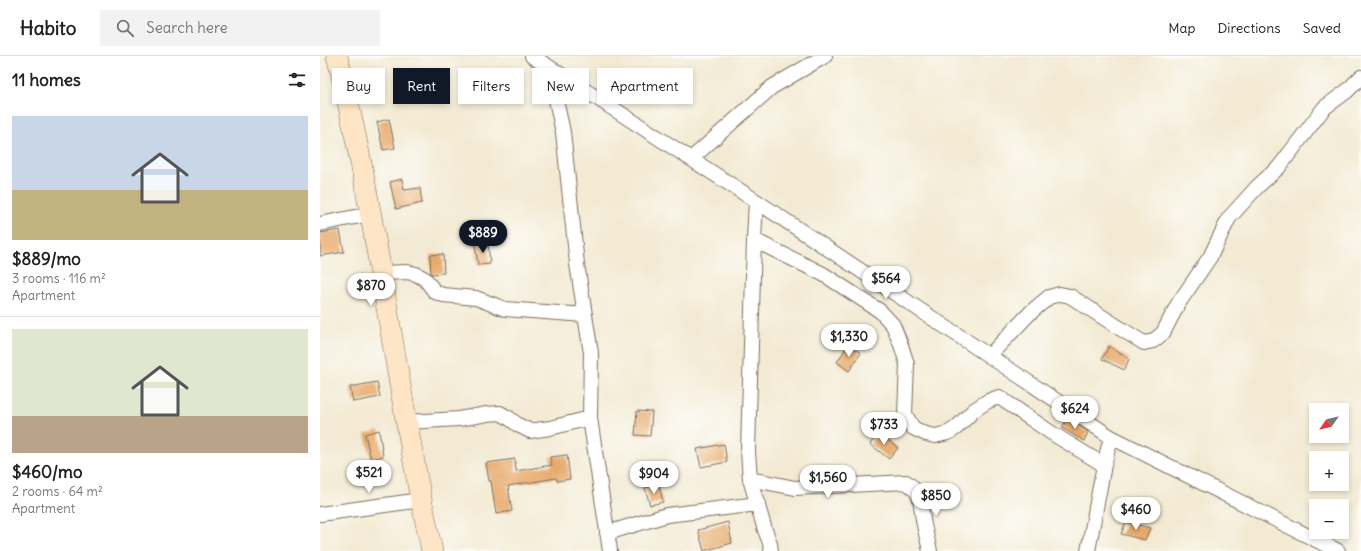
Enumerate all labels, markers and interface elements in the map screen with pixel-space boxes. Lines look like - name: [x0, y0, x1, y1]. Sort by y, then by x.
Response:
- search box: [100, 10, 380, 46]
- text: Habito: [20, 16, 76, 40]
- icon: search: [114, 17, 136, 39]
- text: Search here: [146, 18, 228, 37]
- text: Map: [1168, 19, 1195, 37]
- text: Directions: [1217, 19, 1281, 37]
- text: Saved: [1303, 19, 1341, 37]
- chip: Buy: [332, 68, 385, 104]
- chip: Rent: [393, 68, 450, 104]
- chip: Filters: [458, 68, 524, 104]
- chip: New: [532, 68, 589, 104]
- chip: Apartment: [597, 68, 693, 104]
- text: 11 homes: [12, 69, 81, 91]
- icon: filters: [286, 69, 308, 91]
- icon: home: [124, 142, 196, 214]
- pin: $889: [459, 220, 507, 254]
- text: $889: [468, 224, 498, 241]
- text: $889/mo: [12, 248, 81, 270]
- pin: $564: [862, 266, 910, 300]
- text: 3 rooms · 116 m²: [12, 270, 106, 287]
- text: $564: [871, 270, 901, 287]
- pin: $870: [347, 273, 395, 307]
- text: $870: [356, 277, 386, 294]
- text: Apartment: [12, 287, 75, 304]
- pin: $1,330: [816, 324, 882, 358]
- text: $1,330: [830, 328, 868, 345]
- icon: home: [124, 355, 196, 427]
- pin: $624: [1051, 396, 1099, 430]
- text: $624: [1060, 400, 1090, 417]
- north arrow: [1309, 403, 1349, 443]
- map controls: [1309, 403, 1349, 539]
- pin: $733: [860, 412, 908, 446]
- text: $733: [870, 416, 898, 433]
- button: +: [1309, 451, 1349, 491]
- pin: $521: [345, 460, 393, 494]
- text: $460/mo: [12, 461, 82, 483]
- pin: $904: [630, 461, 678, 495]
- text: $521: [356, 464, 382, 481]
- text: $904: [639, 465, 669, 482]
- pin: $1,560: [795, 465, 861, 499]
- text: $1,560: [809, 469, 847, 486]
- text: 2 rooms · 64 m²: [12, 483, 103, 500]
- pin: $850: [912, 483, 960, 517]
- text: $850: [921, 487, 951, 504]
- pin: $460: [1112, 497, 1160, 531]
- button: −: [1309, 499, 1349, 539]
- text: Apartment: [12, 500, 75, 517]
- text: $460: [1121, 501, 1151, 518]

